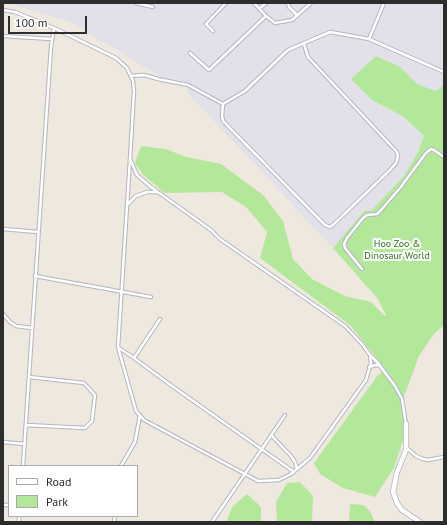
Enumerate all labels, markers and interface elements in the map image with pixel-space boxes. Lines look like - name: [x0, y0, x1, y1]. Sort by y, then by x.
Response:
- scale bar: [10, 8, 89, 34]
- text: 100 m: [15, 15, 48, 30]
- park label: Hoo Zoo & Dinosaur World: [364, 238, 430, 262]
- legend: [8, 465, 138, 517]
- text: Road: [46, 474, 71, 489]
- text: Park: [46, 494, 68, 509]

